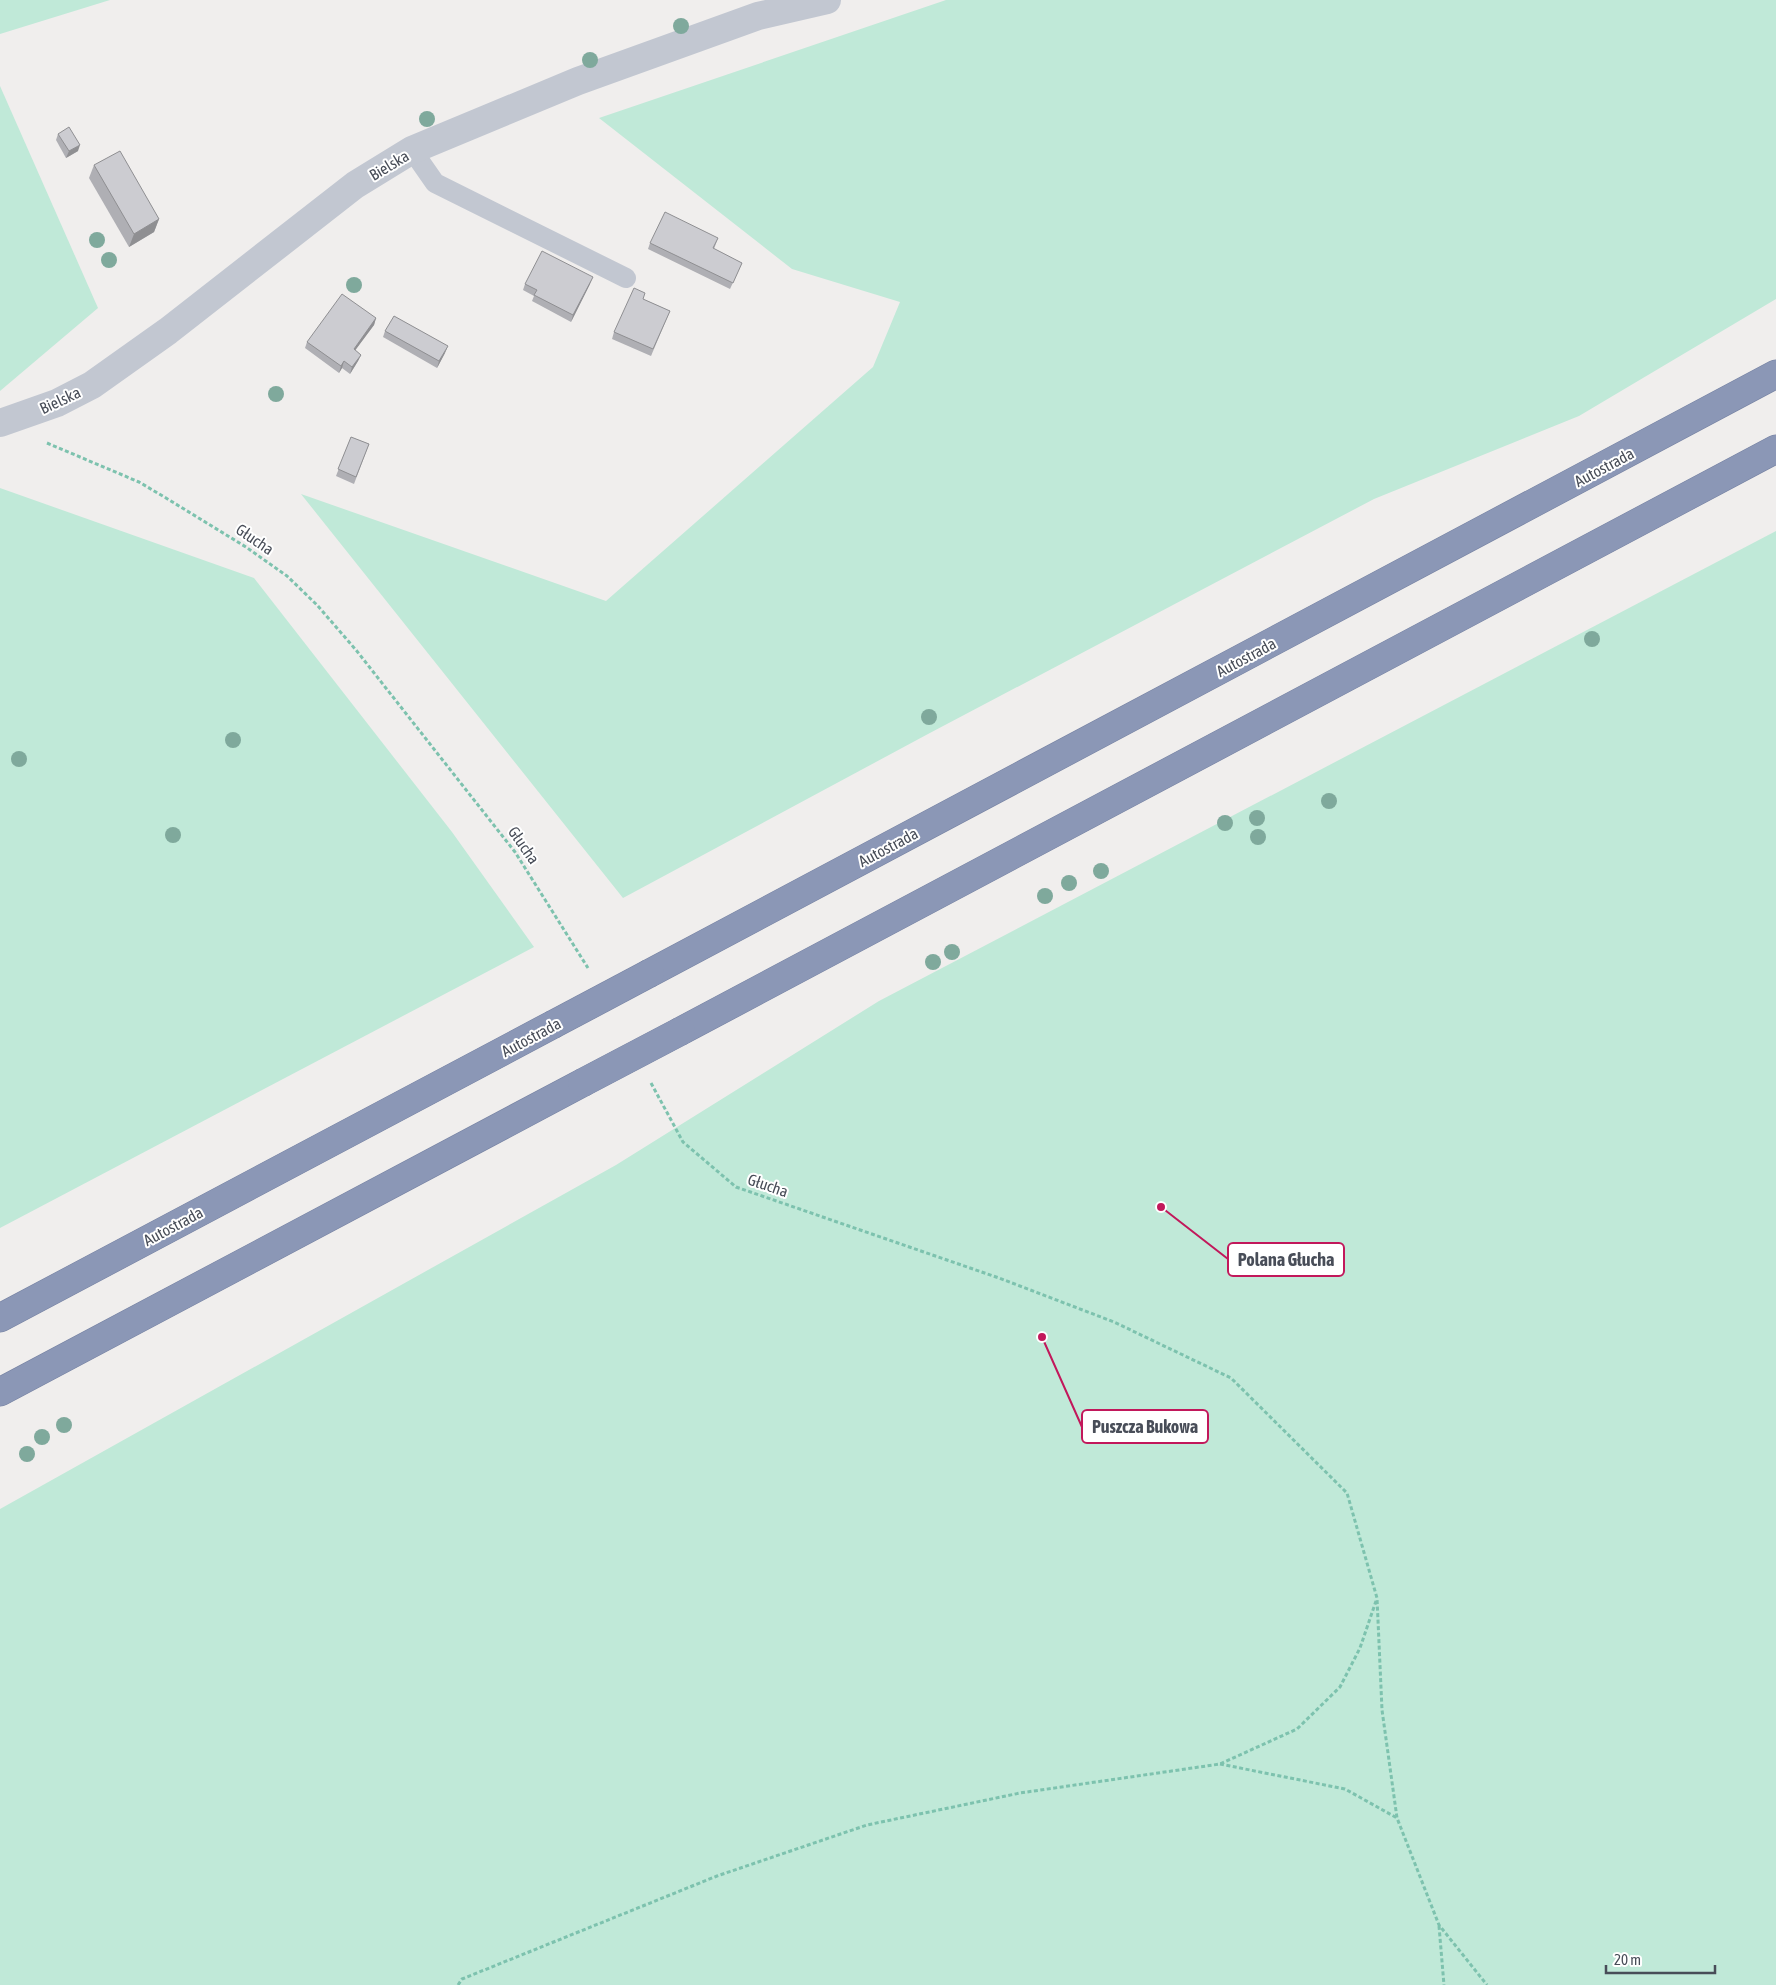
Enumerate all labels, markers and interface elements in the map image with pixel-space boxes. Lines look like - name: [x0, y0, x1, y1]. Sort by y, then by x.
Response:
- street label: Bielska: [366, 146, 412, 184]
- street label: Bielska: [37, 383, 83, 417]
- street label: Autostrada: [1571, 444, 1637, 490]
- street label: Głucha: [233, 520, 277, 558]
- street label: Autostrada: [1213, 634, 1279, 680]
- street label: Głucha: [505, 823, 543, 867]
- street label: Autostrada: [855, 824, 921, 870]
- street label: Autostrada: [498, 1014, 564, 1060]
- street label: Głucha: [745, 1170, 791, 1200]
- street label: Autostrada: [140, 1203, 206, 1249]
- callout: Polana Głucha: [1228, 1243, 1344, 1276]
- text: Polana Głucha: [1238, 1249, 1334, 1270]
- callout: Puszcza Bukowa: [1082, 1410, 1208, 1443]
- text: Puszcza Bukowa: [1092, 1416, 1198, 1437]
- scale bar: [1606, 1942, 1715, 1974]
- text: 20 m: [1614, 1951, 1641, 1968]

